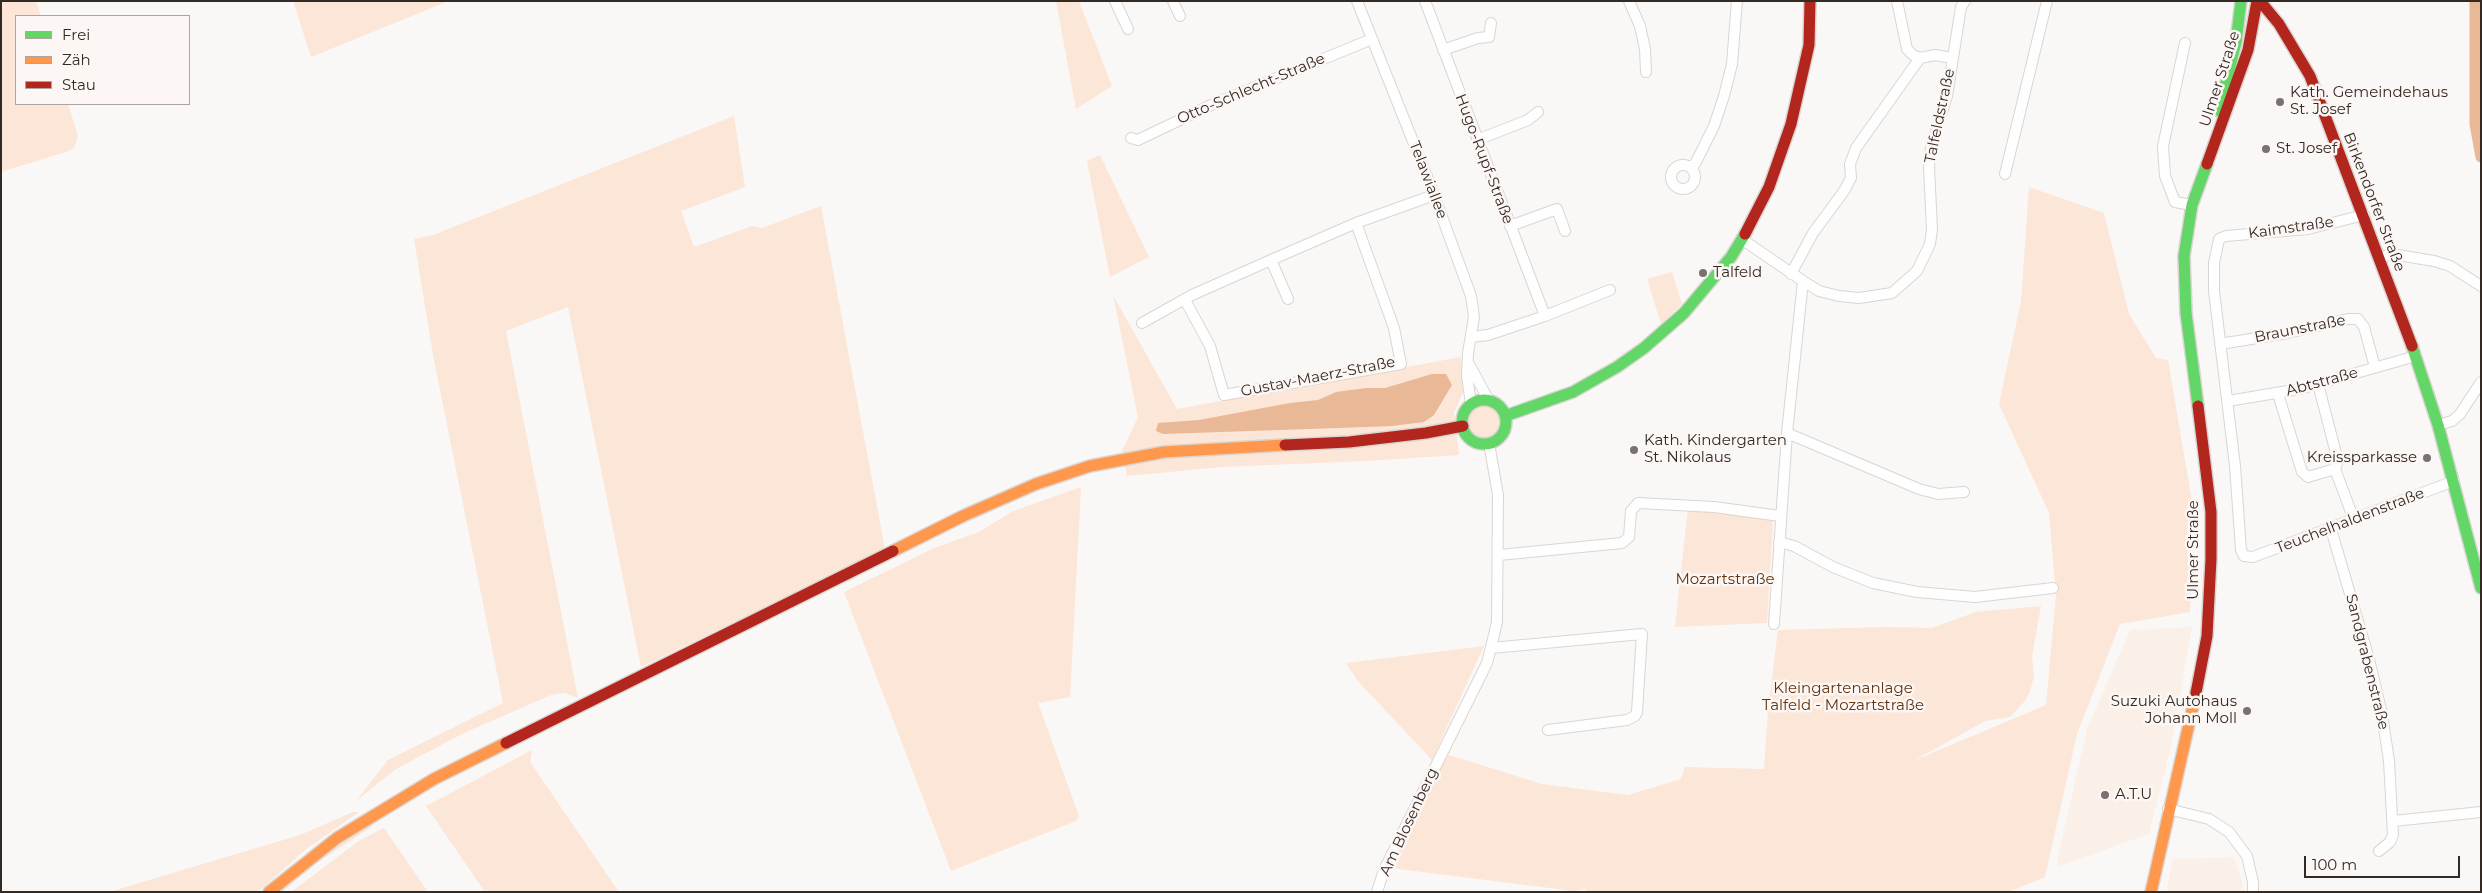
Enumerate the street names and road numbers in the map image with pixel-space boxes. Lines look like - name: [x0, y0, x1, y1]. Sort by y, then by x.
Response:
- street label: Ulmer Straße: [2196, 29, 2244, 129]
- street label: Otto-Schlecht-Straße: [1174, 50, 1328, 128]
- street label: Talfeldstraße: [1921, 67, 1959, 165]
- street label: Hugo-Rupf-Straße: [1451, 91, 1517, 227]
- street label: Birkendorfer Straße: [2339, 130, 2409, 274]
- street label: Telawiallee: [1405, 139, 1451, 221]
- street label: Kaimstraße: [2247, 213, 2335, 243]
- street label: Braunstraße: [2253, 311, 2347, 347]
- street label: Gustav-Maerz-Straße: [1239, 353, 1397, 401]
- street label: Abtstraße: [2284, 364, 2360, 400]
- street label: Teuchelhaldenstraße: [2273, 484, 2427, 558]
- street label: Ulmer Straße: [2185, 500, 2203, 600]
- street label: Sandgrabenstraße: [2341, 592, 2393, 732]
- street label: Am Blosenberg: [1376, 765, 1442, 879]

